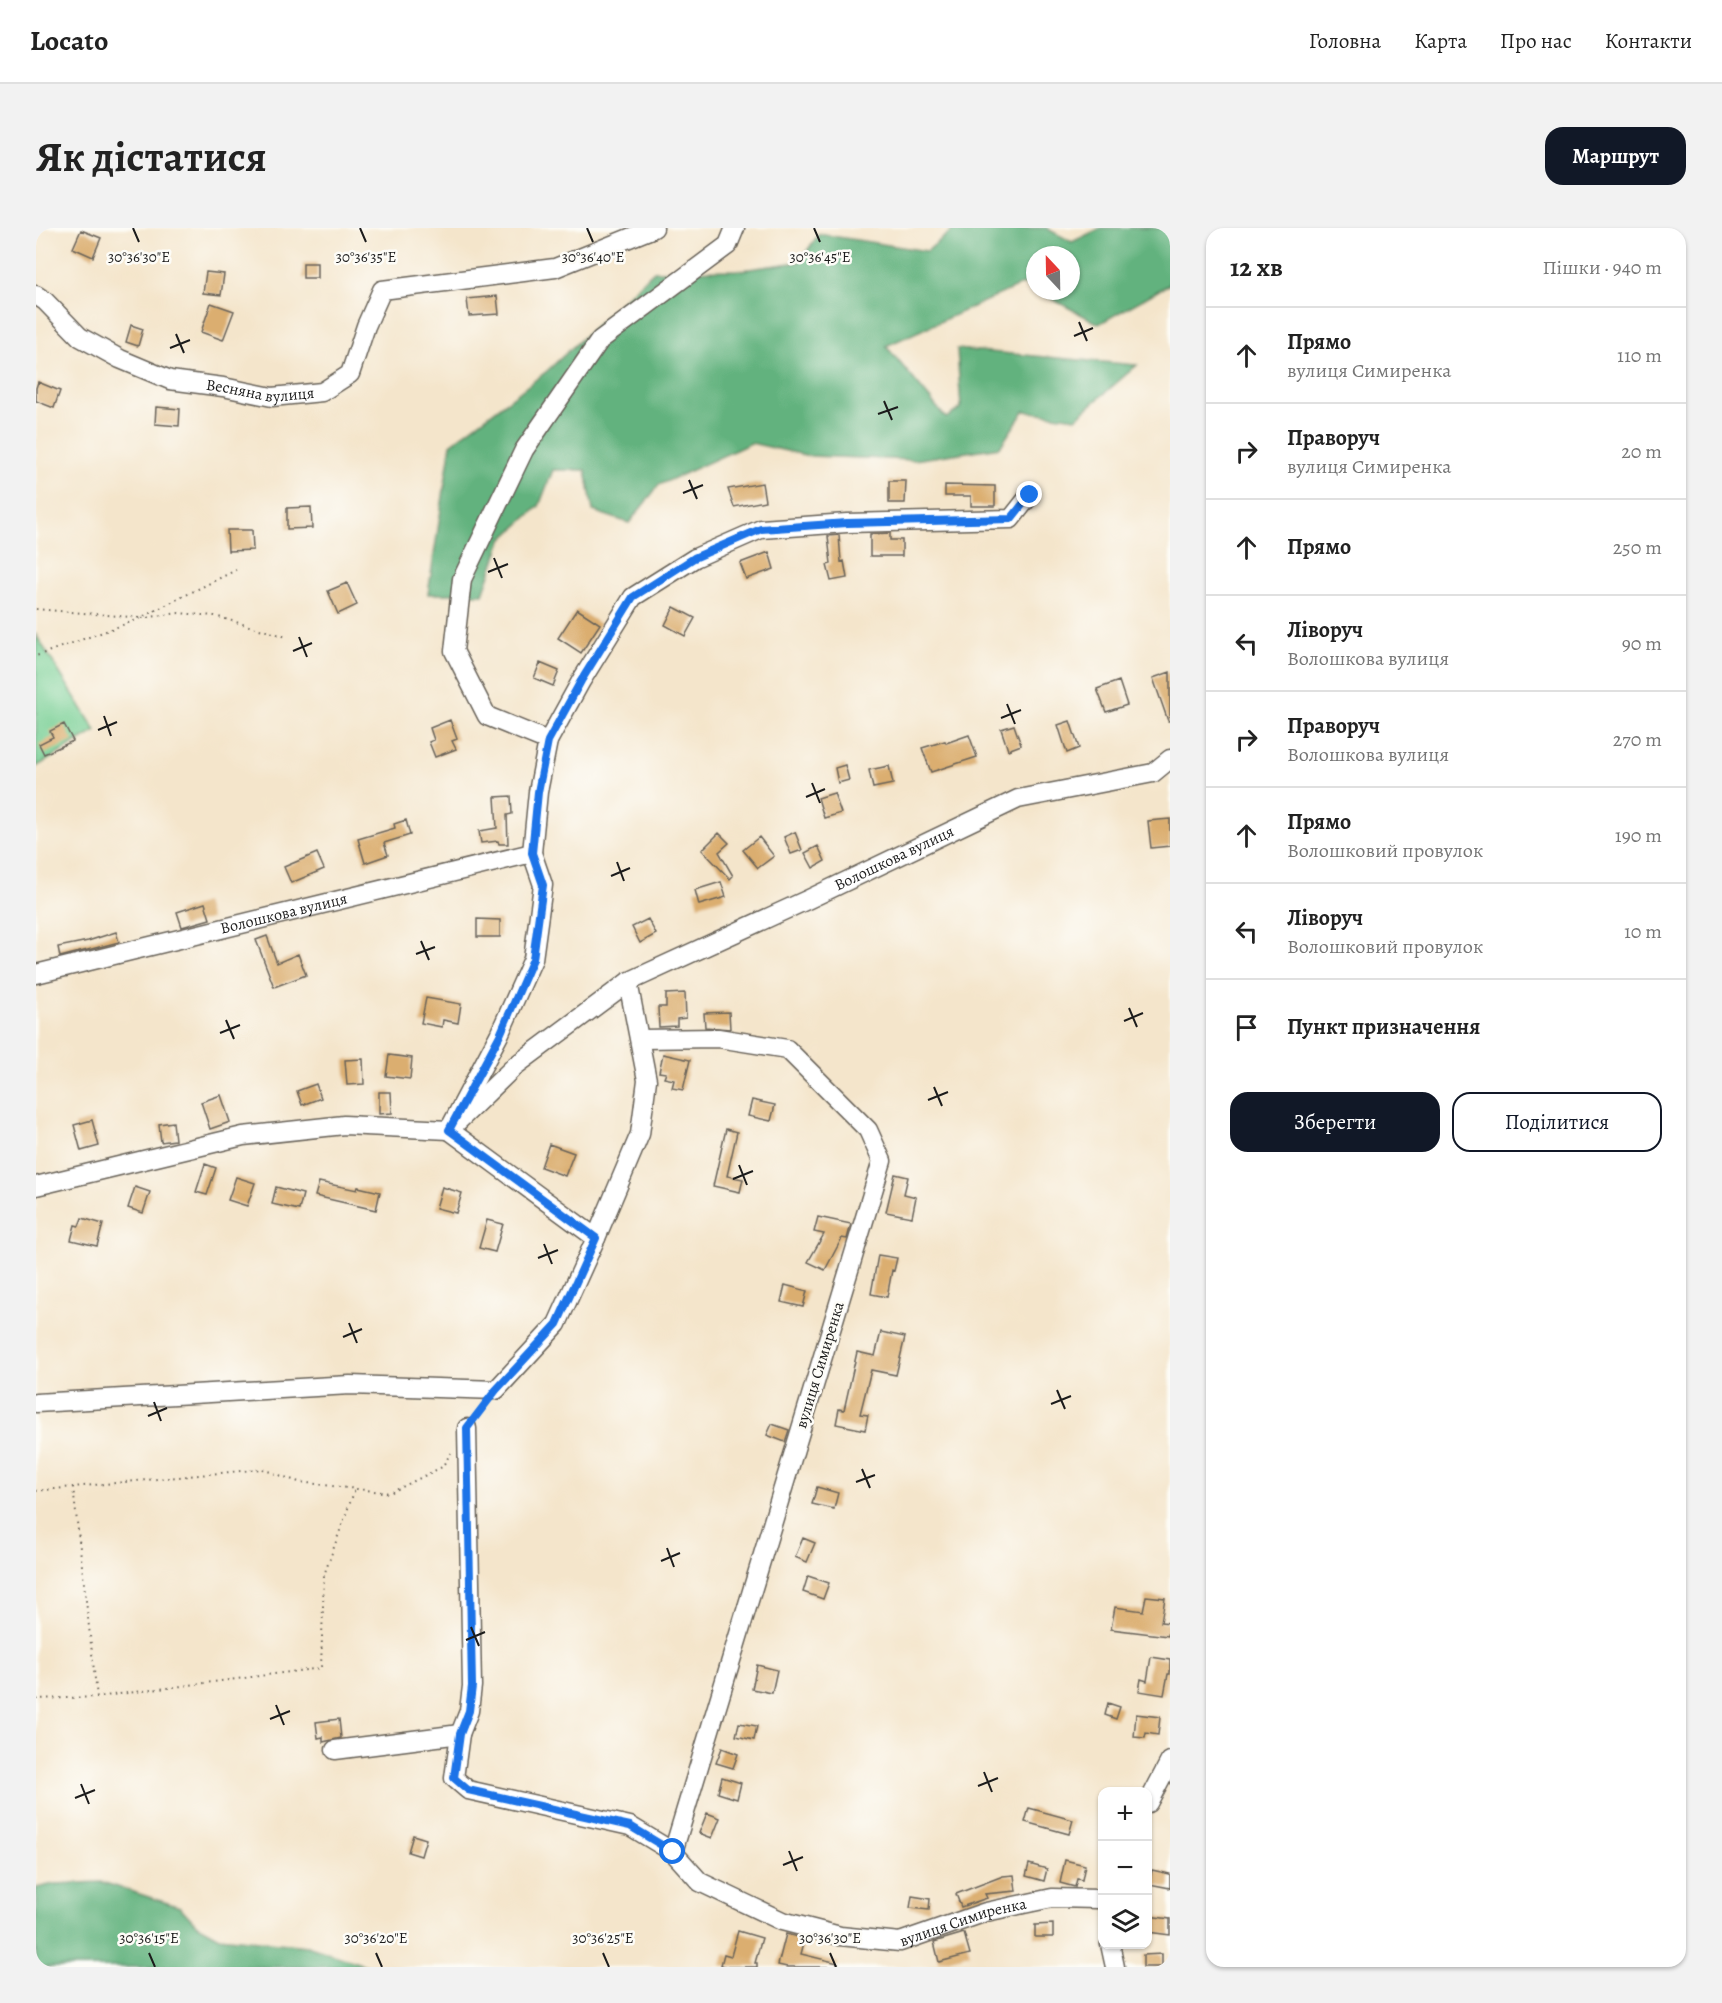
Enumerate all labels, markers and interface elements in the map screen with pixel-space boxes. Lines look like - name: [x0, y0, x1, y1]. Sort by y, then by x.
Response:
- text: Locato: [30, 22, 108, 60]
- text: Головна: [1309, 27, 1381, 55]
- text: Карта: [1414, 27, 1467, 55]
- text: Про нас: [1500, 27, 1572, 55]
- text: Контакти: [1605, 27, 1692, 55]
- button: Маршрут: [1545, 127, 1686, 185]
- text: Як дістатися: [36, 128, 267, 185]
- north arrow: [1026, 246, 1080, 300]
- text: 30°36'30"E: [108, 247, 170, 267]
- text: 30°36'35"E: [336, 247, 396, 267]
- text: 30°36'40"E: [562, 247, 624, 267]
- text: 30°36'45"E: [789, 247, 851, 267]
- text: 12 хв: [1230, 250, 1283, 285]
- text: Пішки · 940 m: [1543, 254, 1662, 281]
- text: Прямо: [1287, 327, 1351, 357]
- icon: ahead: [1230, 339, 1263, 372]
- text: 110 m: [1617, 342, 1662, 369]
- text: вулиця Симиренка: [1287, 357, 1451, 384]
- street label: Весняна вулиця: [205, 374, 315, 408]
- text: Праворуч: [1287, 423, 1380, 453]
- icon: right: [1230, 435, 1263, 468]
- text: 20 m: [1621, 438, 1662, 465]
- text: вулиця Симиренка: [1287, 453, 1451, 480]
- route end: [1016, 481, 1042, 507]
- icon: ahead: [1230, 531, 1263, 564]
- text: Прямо: [1287, 532, 1351, 562]
- text: 250 m: [1613, 534, 1662, 561]
- text: Ліворуч: [1287, 615, 1363, 645]
- icon: left: [1230, 627, 1263, 660]
- text: 90 m: [1622, 630, 1662, 657]
- text: Волошкова вулиця: [1287, 645, 1449, 672]
- text: Праворуч: [1287, 711, 1380, 741]
- icon: right: [1230, 723, 1263, 756]
- text: 270 m: [1613, 726, 1662, 753]
- text: Волошкова вулиця: [1287, 741, 1449, 768]
- text: Прямо: [1287, 807, 1351, 837]
- icon: ahead: [1230, 819, 1263, 852]
- street label: Волошкова вулиця: [831, 820, 958, 896]
- text: 190 m: [1615, 822, 1662, 849]
- text: Волошковий провулок: [1287, 837, 1483, 864]
- street label: Волошкова вулиця: [218, 887, 350, 940]
- text: Ліворуч: [1287, 903, 1363, 933]
- icon: left: [1230, 915, 1263, 948]
- text: 10 m: [1624, 918, 1662, 945]
- text: Волошковий провулок: [1287, 933, 1483, 960]
- icon: arrive: [1230, 1011, 1263, 1044]
- text: Пункт призначення: [1287, 1012, 1480, 1042]
- button: Зберегти: [1230, 1092, 1440, 1152]
- button: Поділитися: [1452, 1092, 1662, 1152]
- street label: вулиця Симиренка: [790, 1298, 850, 1431]
- map controls: [1098, 1787, 1152, 1949]
- button: +: [1098, 1787, 1152, 1841]
- route start: [659, 1838, 685, 1864]
- button: −: [1098, 1841, 1152, 1895]
- street label: вулиця Симиренка: [897, 1893, 1029, 1952]
- button: layers: [1098, 1895, 1152, 1949]
- text: 30°36'15"E: [119, 1928, 179, 1948]
- text: 30°36'20"E: [344, 1928, 408, 1948]
- text: 30°36'25"E: [572, 1928, 634, 1948]
- text: 30°36'30"E: [799, 1928, 861, 1948]

